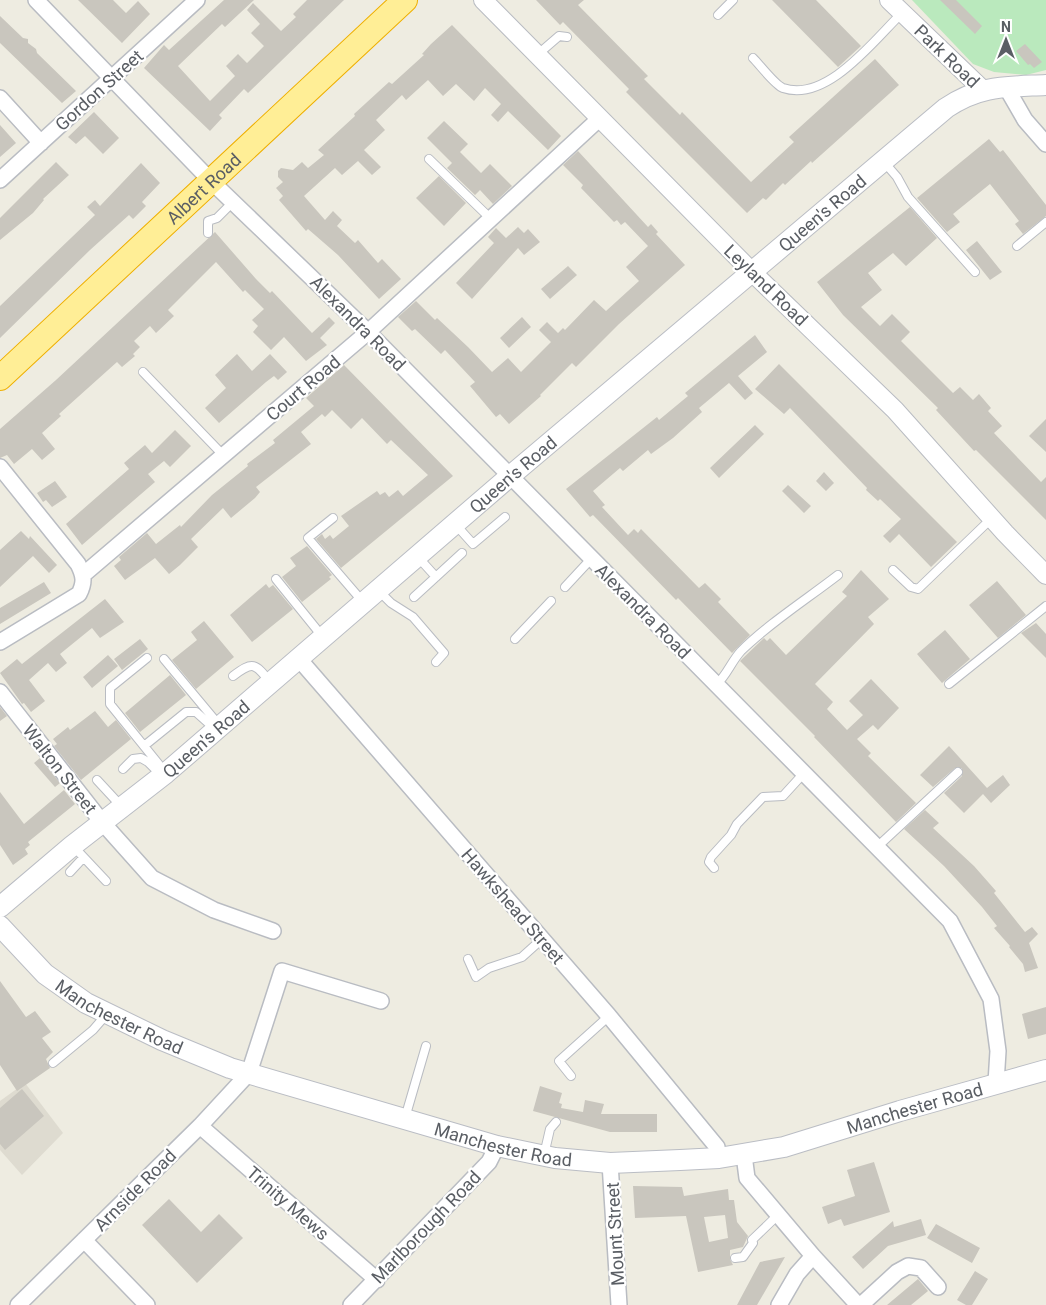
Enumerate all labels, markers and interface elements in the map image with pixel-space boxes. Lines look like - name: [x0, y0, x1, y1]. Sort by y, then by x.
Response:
- north arrow: [981, 15, 1031, 65]
- text: N: [1001, 19, 1011, 35]
- street label: Park Road: [910, 20, 984, 92]
- street label: Gordon Street: [51, 45, 147, 135]
- street label: Albert Road: [162, 149, 245, 228]
- street label: Queen's Road: [774, 170, 870, 256]
- street label: Leyland Road: [720, 240, 812, 330]
- street label: Alexandra Road: [306, 271, 410, 375]
- street label: Court Road: [262, 351, 344, 425]
- street label: Queen's Road: [465, 431, 561, 517]
- street label: Alexandra Road: [591, 559, 695, 663]
- street label: Queen's Road: [158, 695, 254, 782]
- street label: Walton Street: [19, 720, 102, 818]
- street label: Hawkshead Street: [457, 844, 569, 968]
- street label: Manchester Road: [52, 975, 186, 1058]
- street label: Manchester Road: [844, 1078, 985, 1138]
- street label: Manchester Road: [432, 1118, 573, 1170]
- street label: Arnside Road: [90, 1145, 180, 1235]
- street label: Trinity Mews: [243, 1162, 333, 1244]
- street label: Marlborough Road: [367, 1166, 485, 1288]
- street label: Mount Street: [602, 1182, 628, 1286]

